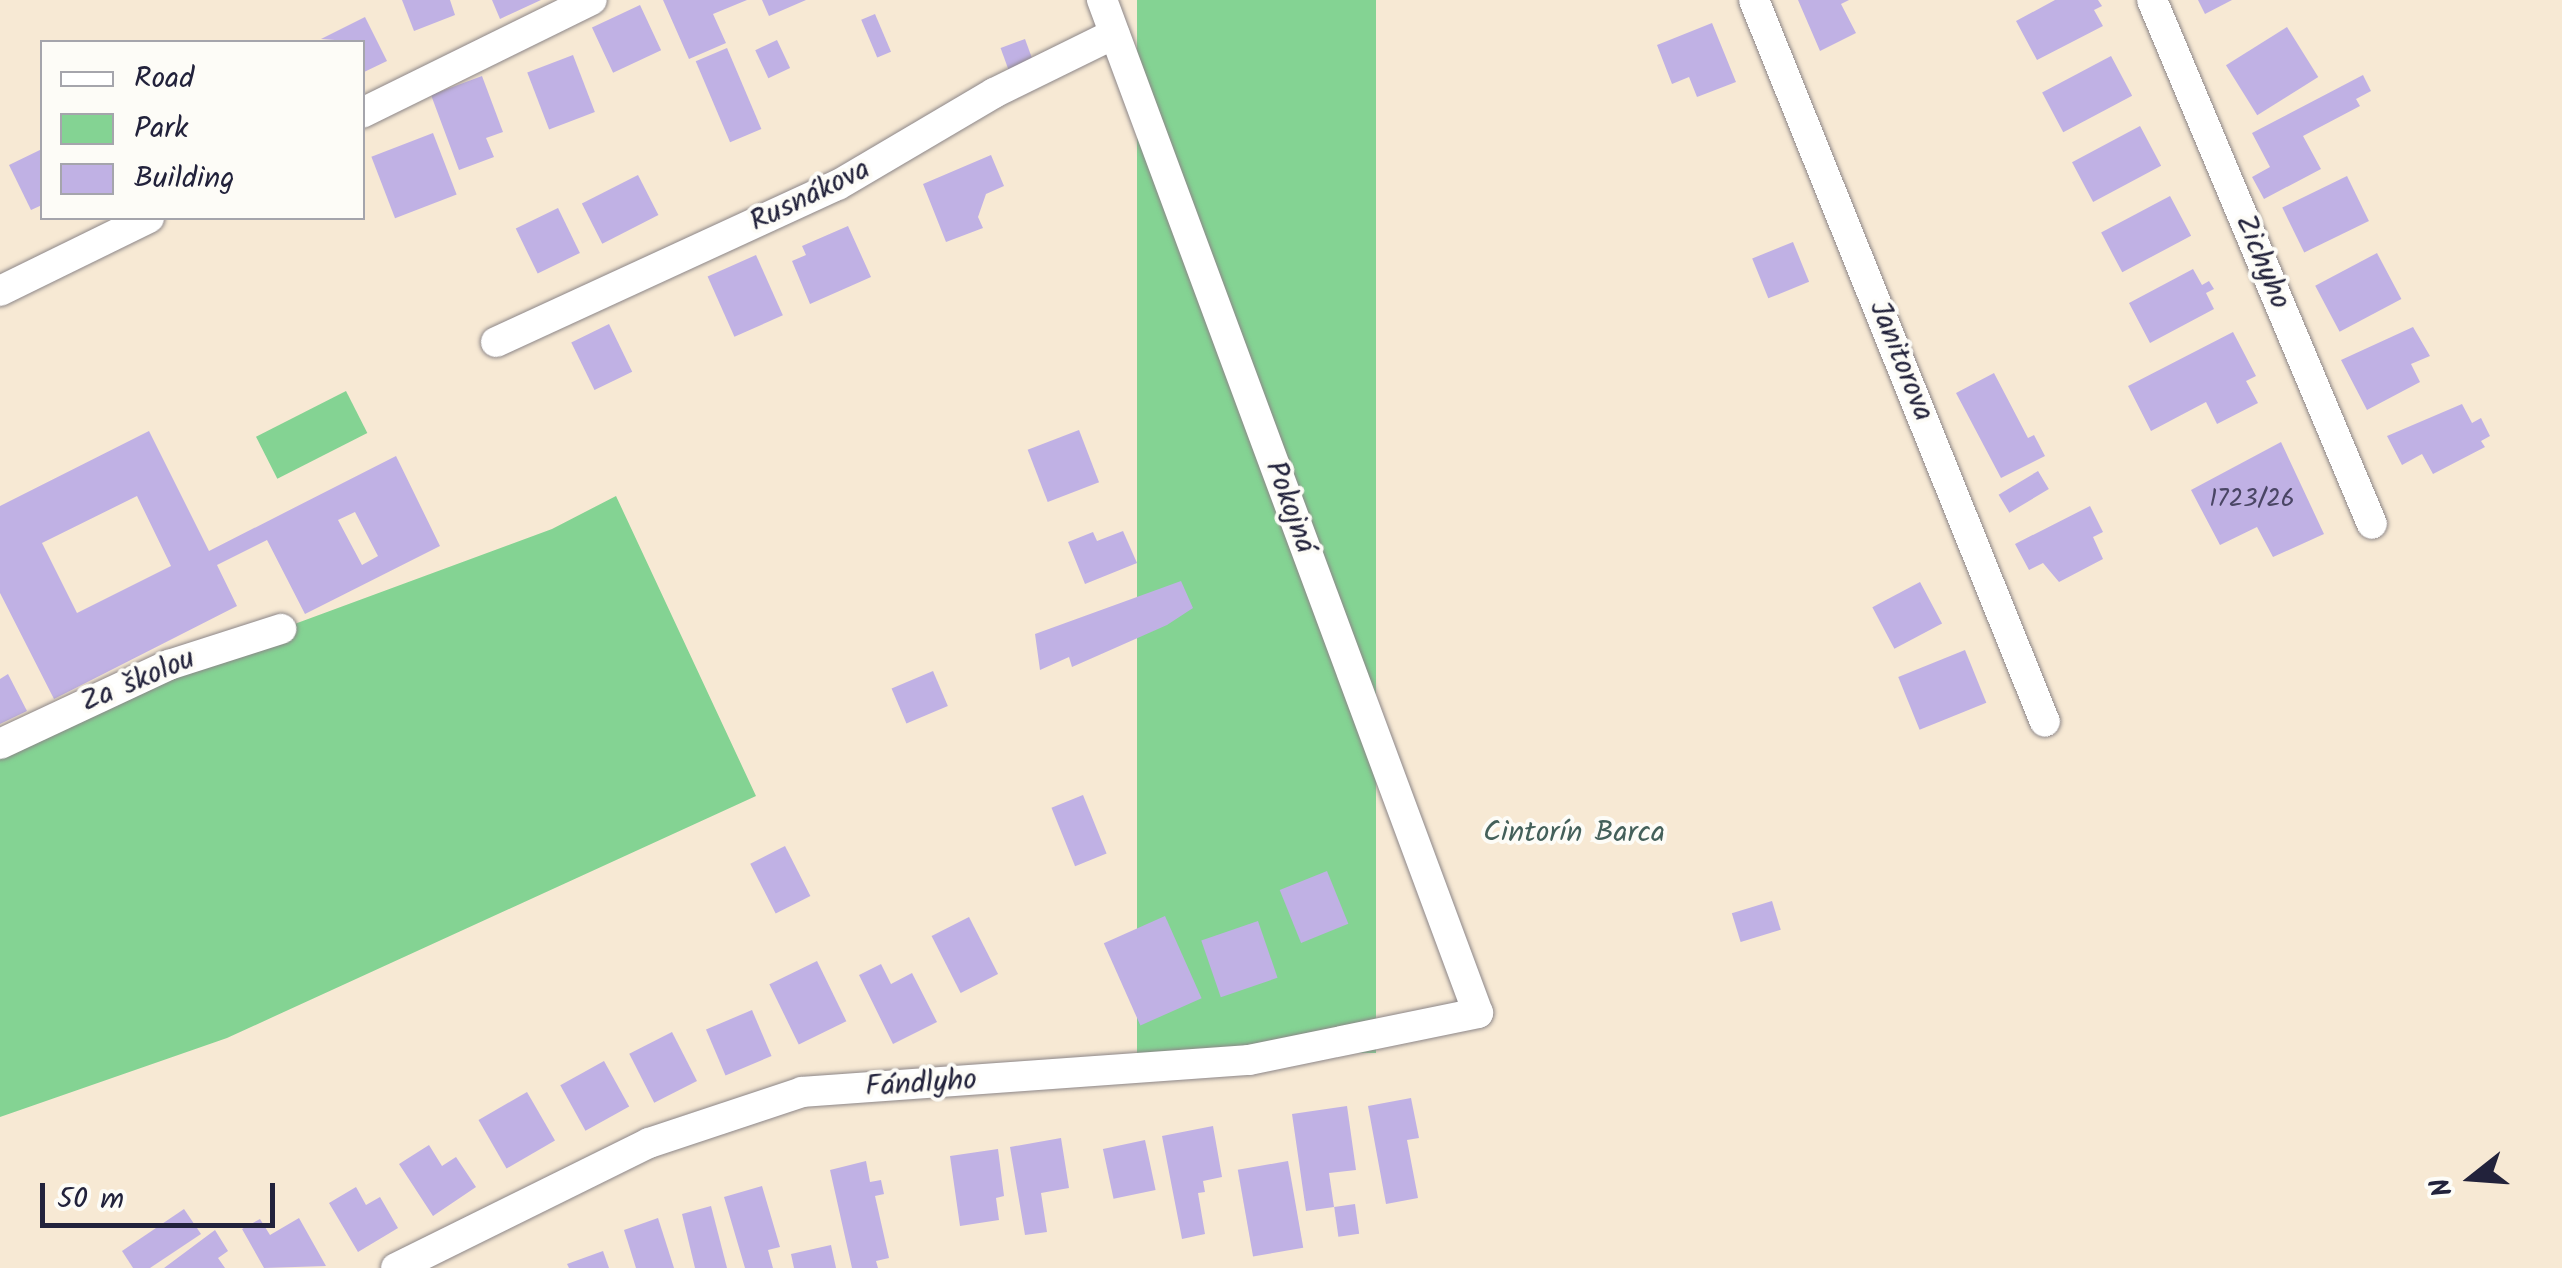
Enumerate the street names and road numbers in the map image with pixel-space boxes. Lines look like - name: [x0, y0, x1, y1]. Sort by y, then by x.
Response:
- street label: Rusnákova: [744, 151, 876, 241]
- street label: Zichyho: [2226, 209, 2298, 315]
- street label: Janitorova: [1861, 296, 1941, 426]
- street label: Pokojná: [1257, 456, 1323, 558]
- street label: Za školou: [76, 641, 200, 721]
- street label: Fándlyho: [864, 1062, 978, 1106]

